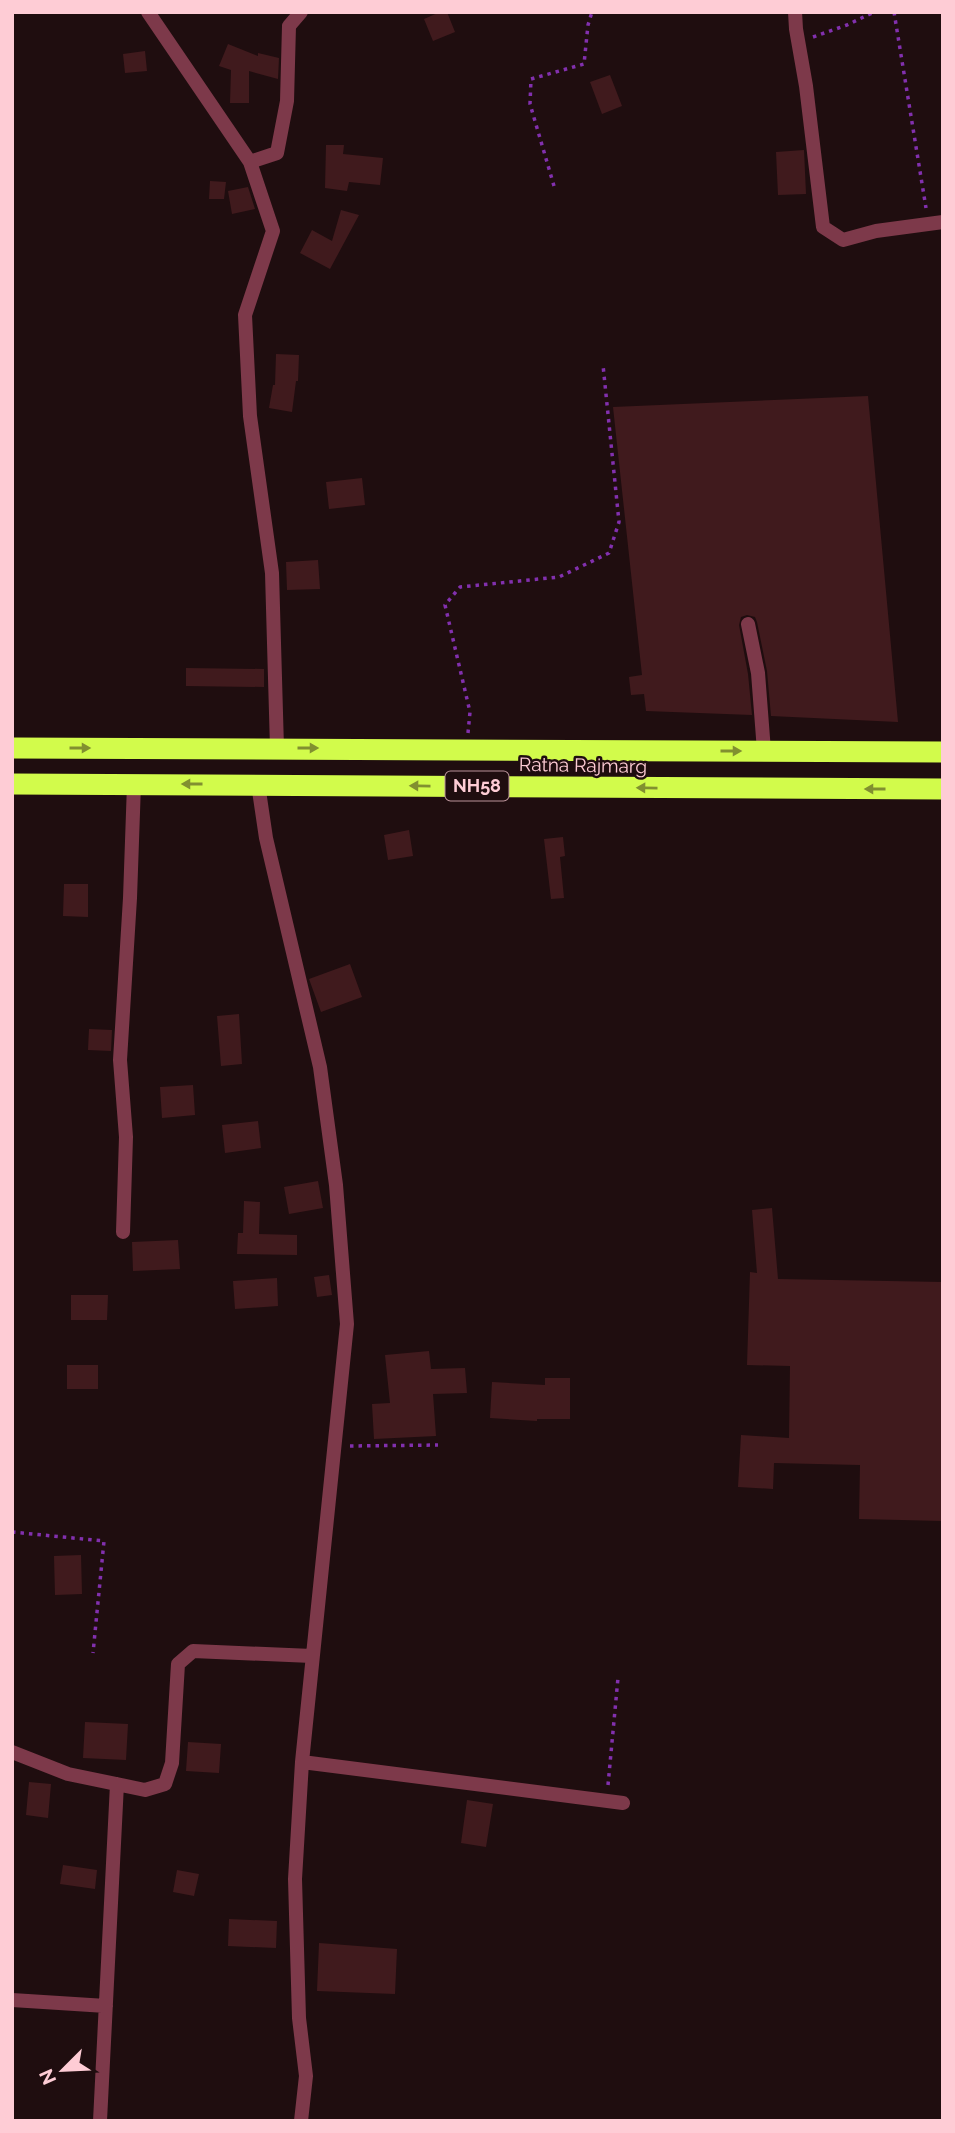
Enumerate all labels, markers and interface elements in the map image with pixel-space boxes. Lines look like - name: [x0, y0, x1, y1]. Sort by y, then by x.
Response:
- one-way arrow: [70, 742, 92, 754]
- one-way arrow: [297, 742, 319, 754]
- one-way arrow: [721, 745, 743, 757]
- street label: Ratna Rajmarg: [519, 753, 647, 777]
- road number: NH58: [446, 772, 508, 800]
- one-way arrow: [181, 778, 203, 790]
- one-way arrow: [408, 780, 430, 791]
- one-way arrow: [636, 782, 658, 794]
- one-way arrow: [863, 783, 885, 795]
- north arrow: [28, 2035, 98, 2105]
- text: N: [34, 2066, 60, 2088]

